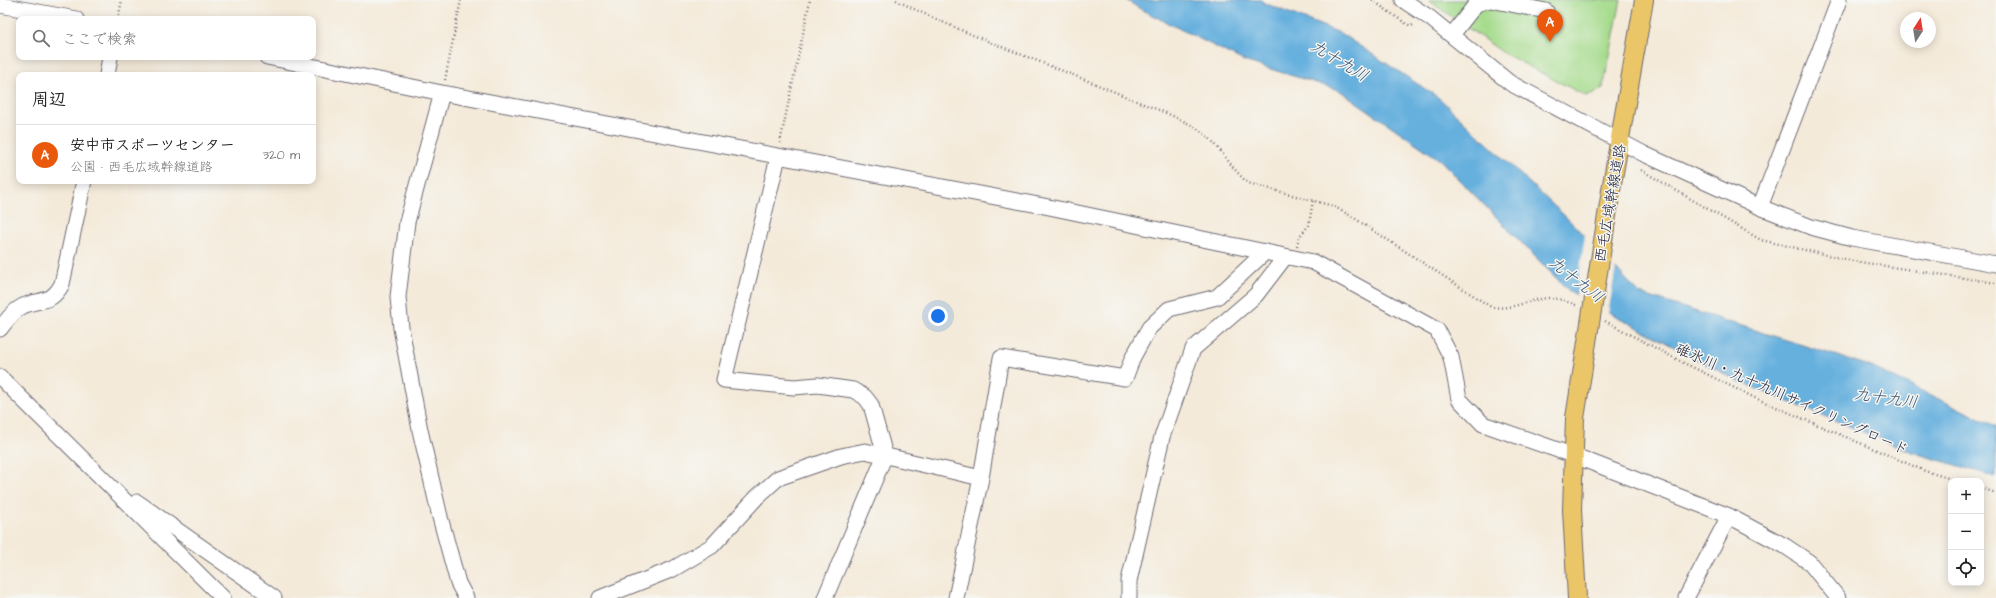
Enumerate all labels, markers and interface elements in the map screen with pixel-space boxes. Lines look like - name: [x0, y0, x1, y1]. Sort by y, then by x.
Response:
- pin: A: [1537, 9, 1563, 42]
- north arrow: [1900, 12, 1936, 48]
- search box: [16, 16, 316, 60]
- icon: search: [30, 27, 52, 49]
- text: ここで検索: [62, 29, 137, 50]
- water label: 九十九川: [1306, 35, 1373, 87]
- text: 周辺: [32, 88, 66, 112]
- text: 安中市スポーツセンター: [70, 135, 235, 156]
- street label: 西毛広域幹線道路: [1590, 142, 1631, 264]
- text: A: [41, 146, 49, 164]
- text: 320 m: [262, 146, 300, 164]
- text: 公園 · 西毛広域幹線道路: [70, 158, 212, 176]
- water label: 九十九川: [1544, 251, 1608, 308]
- your location: [928, 306, 948, 326]
- street label: 碓氷川・九十九川サイクリングロード: [1672, 338, 1912, 461]
- water label: 九十九川: [1853, 383, 1919, 413]
- map controls: [1948, 478, 1984, 586]
- button: +: [1948, 478, 1984, 514]
- button: −: [1948, 514, 1984, 550]
- button: locate: [1948, 550, 1984, 586]

